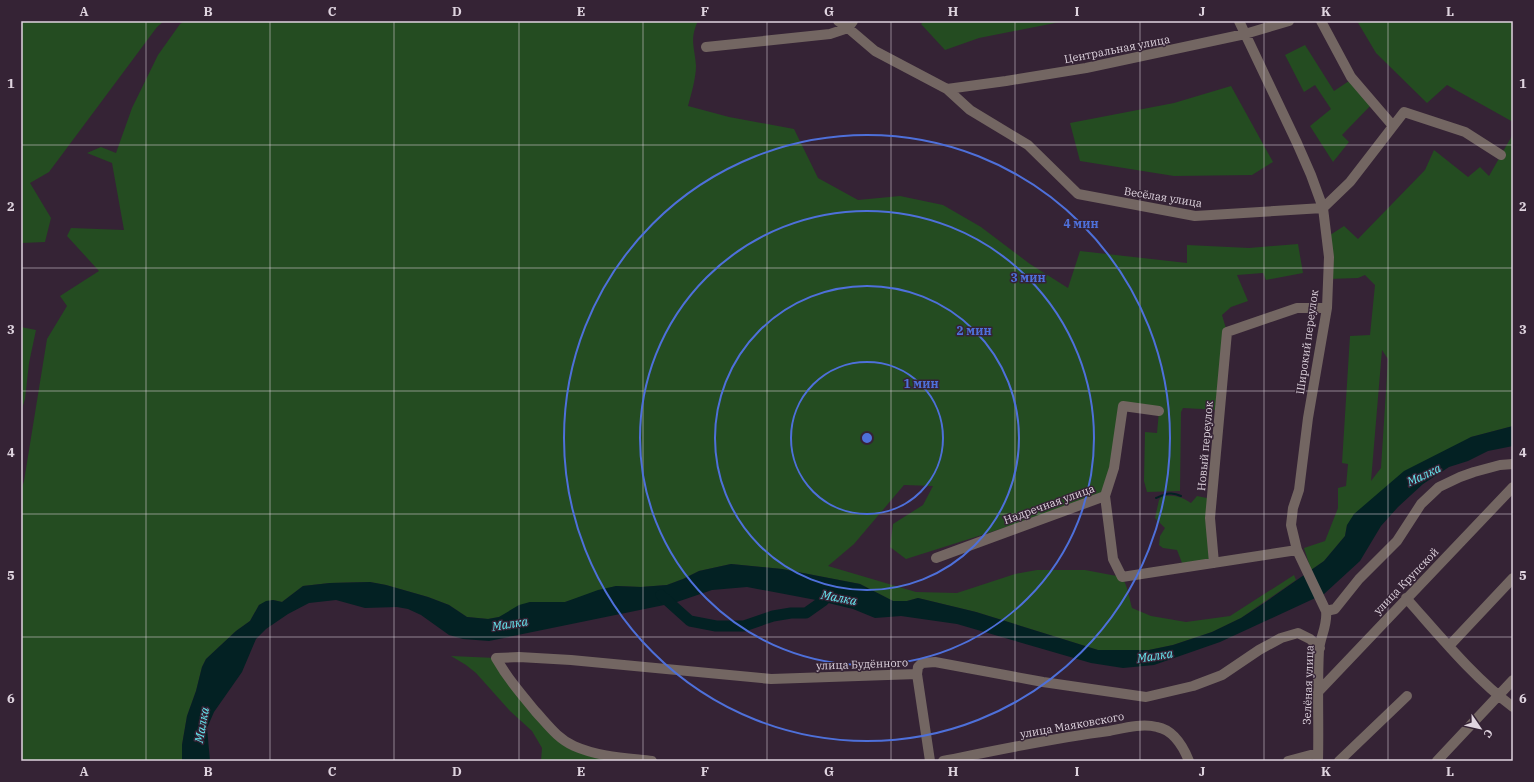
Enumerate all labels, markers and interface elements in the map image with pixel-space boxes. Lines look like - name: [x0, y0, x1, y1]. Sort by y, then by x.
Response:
- text: A: [79, 3, 89, 20]
- text: B: [203, 3, 213, 20]
- text: C: [328, 3, 337, 20]
- text: D: [452, 3, 462, 20]
- text: E: [577, 3, 585, 20]
- text: F: [701, 3, 709, 20]
- text: G: [824, 3, 834, 20]
- text: H: [948, 3, 959, 20]
- text: I: [1075, 3, 1080, 20]
- text: J: [1199, 3, 1206, 20]
- text: K: [1321, 3, 1331, 20]
- text: L: [1446, 3, 1454, 20]
- street label: Центральная улица: [1063, 32, 1171, 66]
- text: 1: [7, 75, 15, 92]
- text: 1: [1519, 75, 1527, 92]
- street label: Весёлая улица: [1123, 184, 1203, 210]
- text: 2: [7, 198, 15, 215]
- text: 2: [1519, 198, 1527, 215]
- text: 4 мин: [1063, 216, 1099, 231]
- text: 3 мин: [1010, 270, 1046, 285]
- street label: Широкий переулок: [1293, 288, 1321, 395]
- text: 3: [7, 321, 15, 338]
- text: 3: [1519, 321, 1527, 338]
- text: 2 мин: [956, 323, 992, 338]
- text: 1 мин: [903, 376, 939, 391]
- street label: Новый переулок: [1194, 400, 1216, 492]
- centre of rings: [860, 431, 874, 445]
- text: 4: [7, 444, 15, 461]
- text: 4: [1519, 444, 1527, 461]
- water label: Малка: [1403, 460, 1444, 489]
- street label: Надречная улица: [1002, 481, 1096, 527]
- street label: улица Крупской: [1370, 545, 1442, 617]
- text: 5: [7, 567, 15, 584]
- text: 5: [1519, 567, 1527, 584]
- water label: Малка: [819, 587, 859, 608]
- water label: Малка: [490, 613, 529, 634]
- street label: Зелёная улица: [1300, 645, 1316, 725]
- water label: Малка: [1135, 646, 1174, 666]
- street label: улица Будённого: [816, 655, 908, 673]
- text: 6: [7, 690, 15, 707]
- text: 6: [1519, 690, 1527, 707]
- water label: Малка: [191, 705, 212, 745]
- north arrow: [1460, 708, 1500, 748]
- street label: улица Маяковского: [1019, 709, 1125, 741]
- text: С: [1480, 727, 1496, 741]
- text: A: [79, 763, 89, 780]
- text: B: [203, 763, 213, 780]
- text: C: [328, 763, 337, 780]
- text: D: [452, 763, 462, 780]
- text: E: [577, 763, 585, 780]
- text: F: [701, 763, 709, 780]
- text: G: [824, 763, 834, 780]
- text: H: [948, 763, 959, 780]
- text: I: [1075, 763, 1080, 780]
- text: J: [1199, 763, 1206, 780]
- text: K: [1321, 763, 1331, 780]
- text: L: [1446, 763, 1454, 780]

